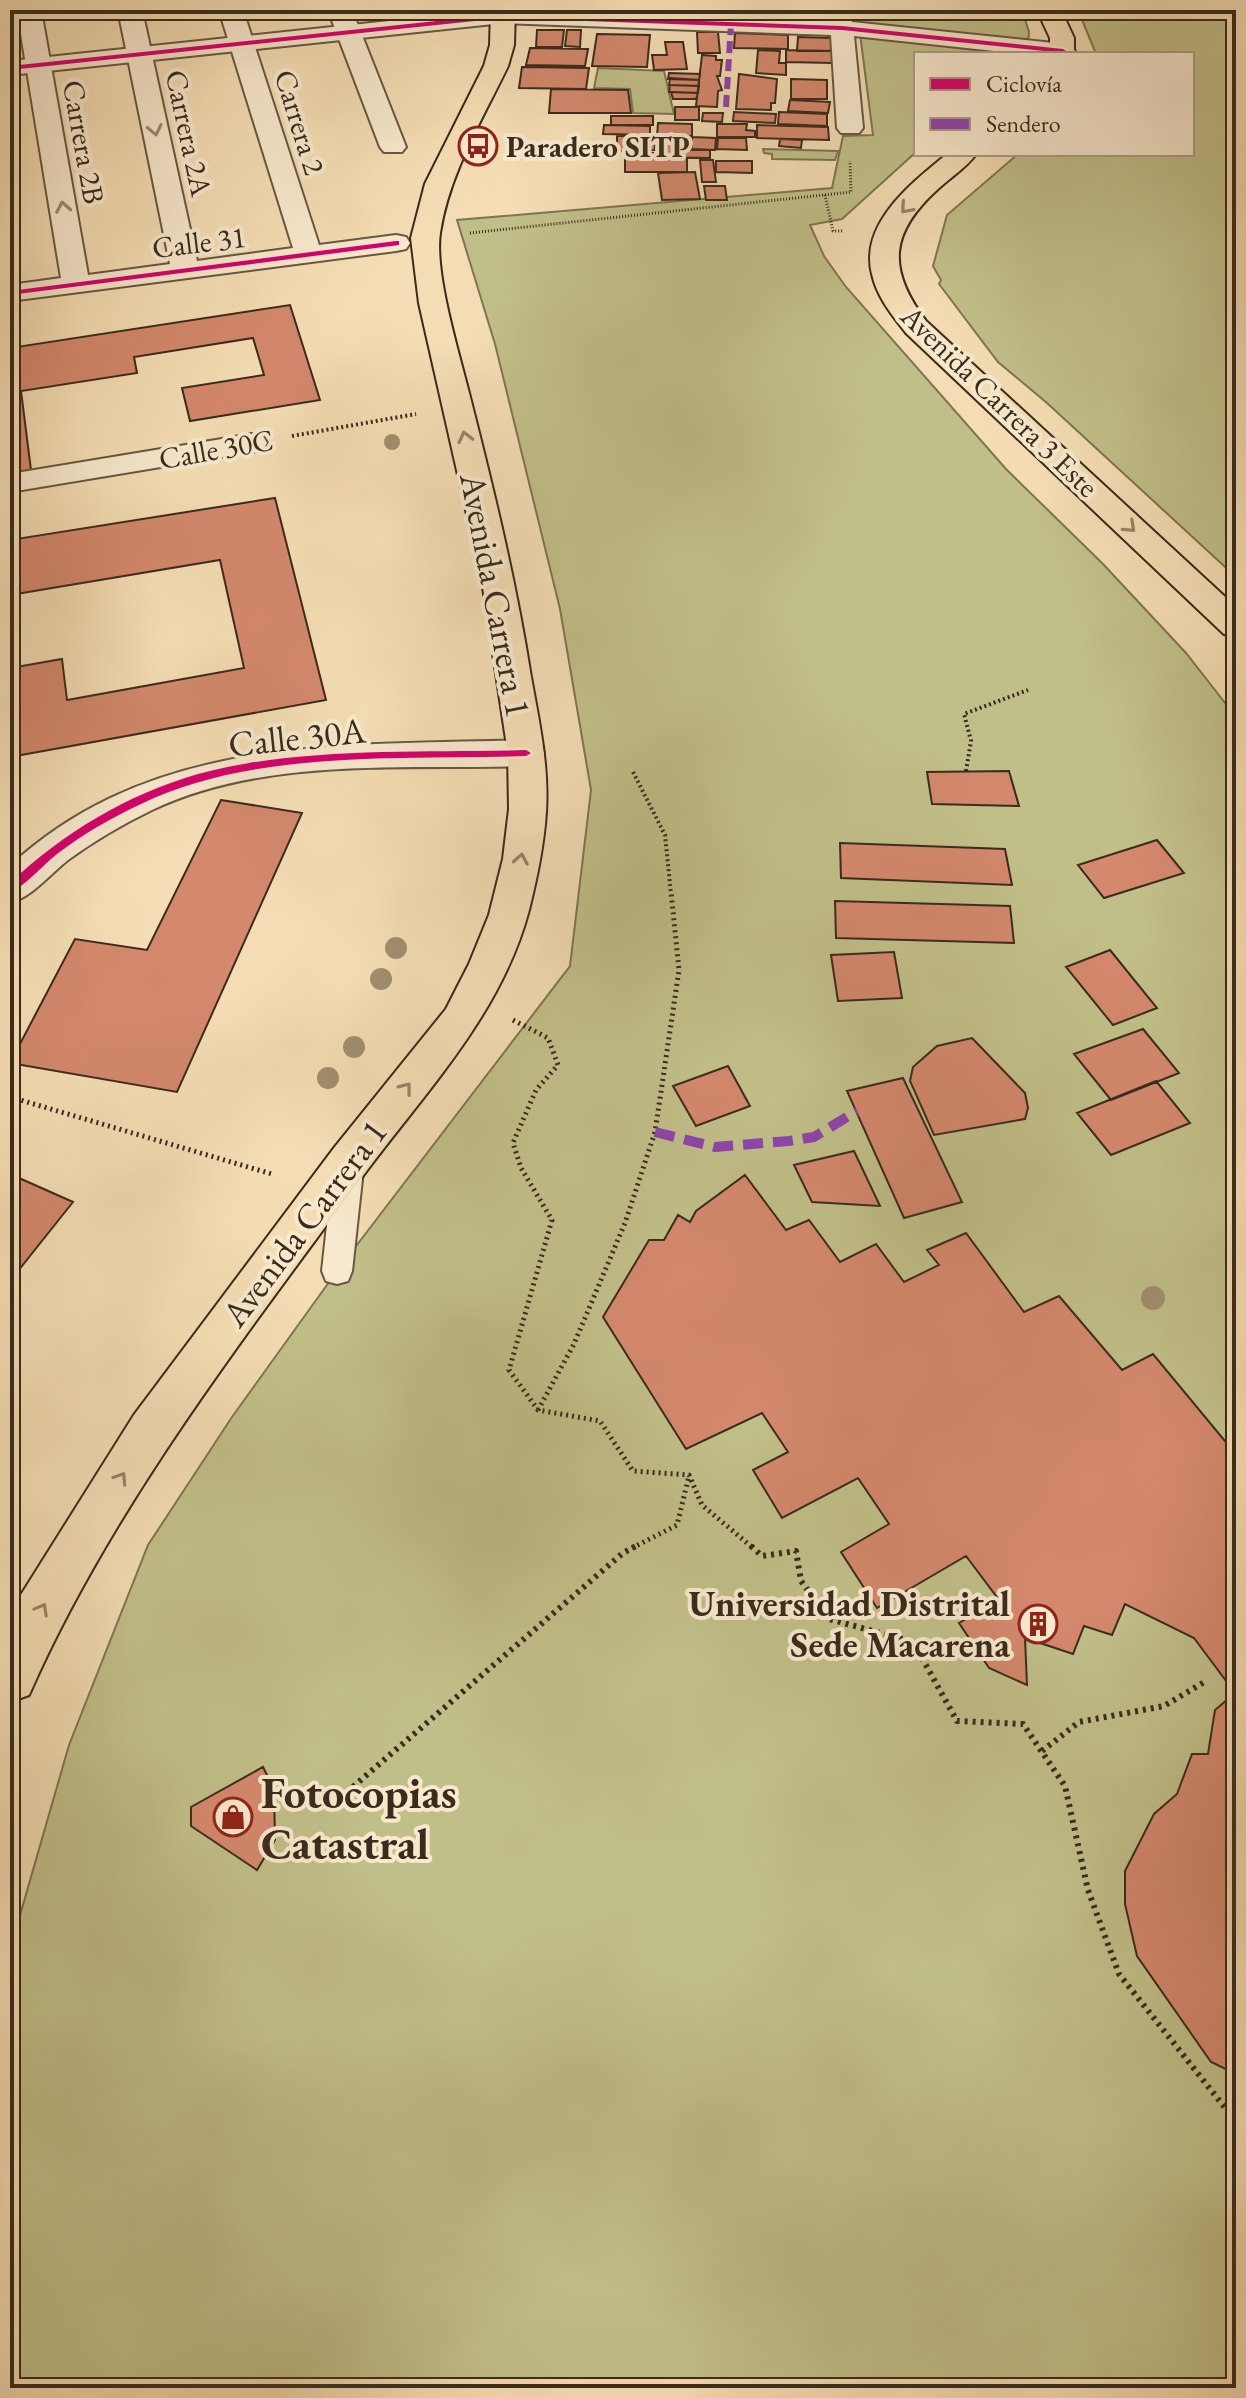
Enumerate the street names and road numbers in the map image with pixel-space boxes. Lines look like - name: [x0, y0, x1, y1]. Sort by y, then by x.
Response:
- street label: Carrera 2: [266, 65, 335, 180]
- street label: Carrera 2A: [157, 66, 221, 200]
- street label: Carrera 2B: [54, 77, 114, 207]
- street label: Calle 31: [150, 217, 248, 267]
- street label: Avenida Carrera 3 Este: [892, 296, 1107, 505]
- street label: Calle 30C: [156, 420, 276, 478]
- street label: Avenida Carrera 1: [449, 468, 543, 721]
- street label: Calle 30A: [226, 706, 369, 768]
- street label: Avenida Carrera 1: [210, 1110, 397, 1337]

